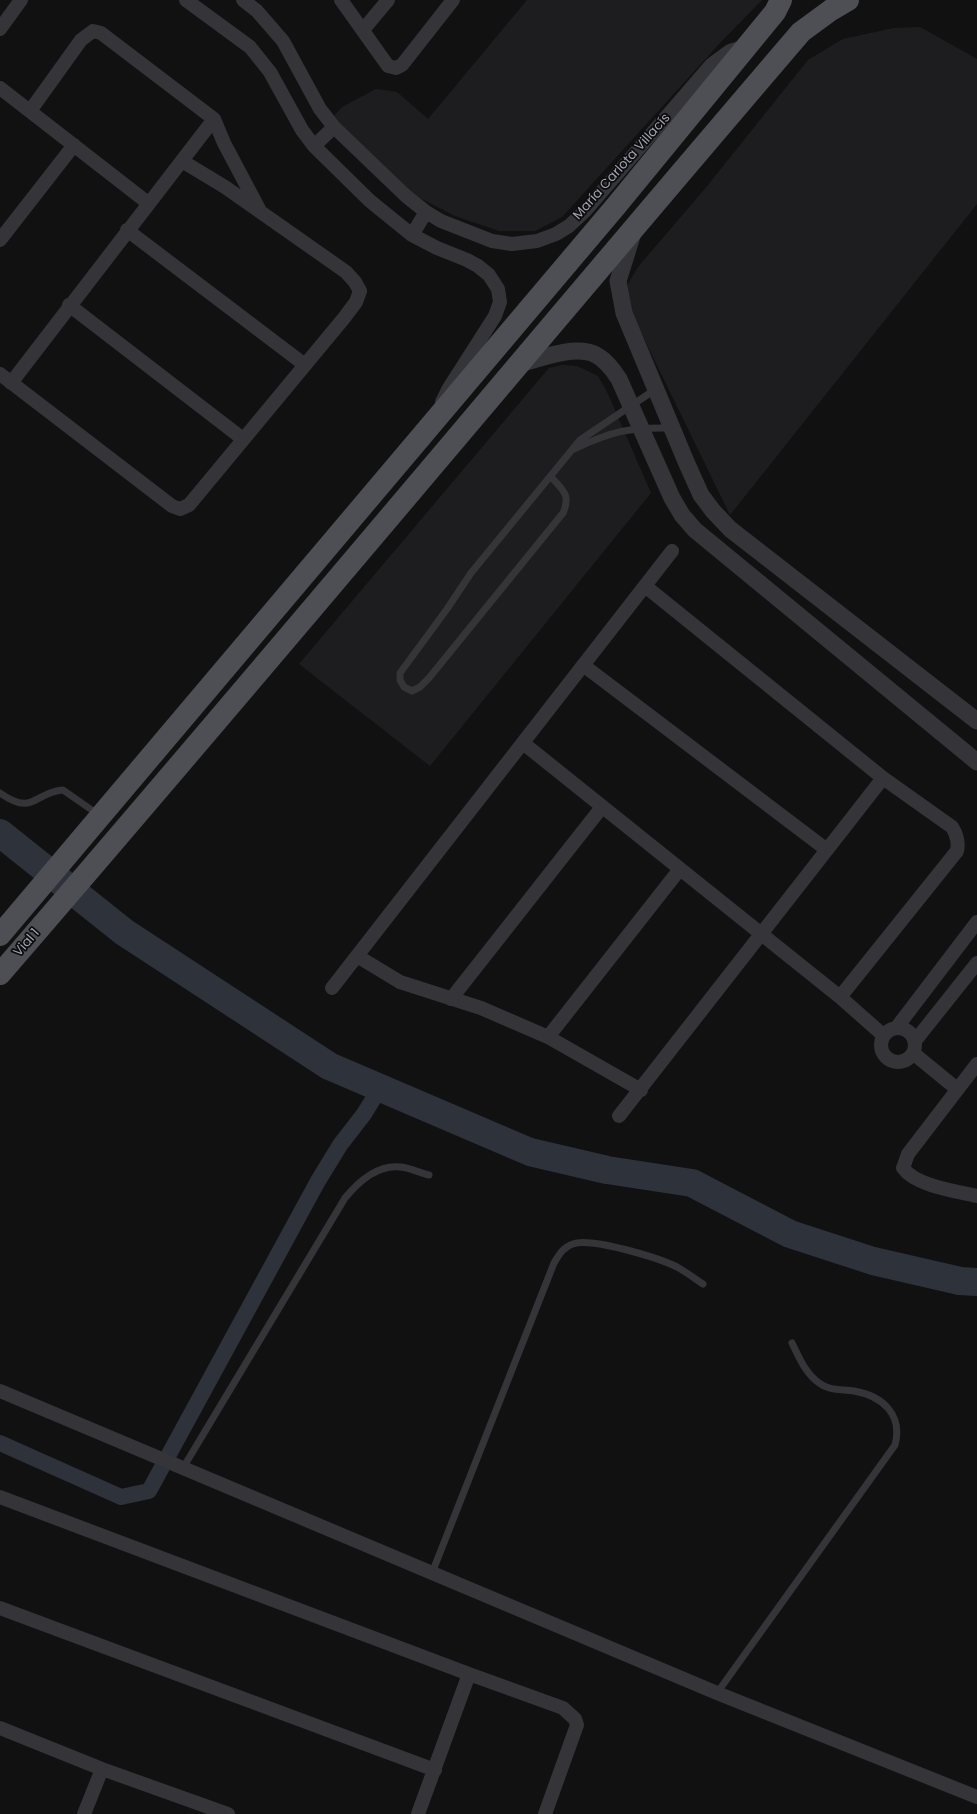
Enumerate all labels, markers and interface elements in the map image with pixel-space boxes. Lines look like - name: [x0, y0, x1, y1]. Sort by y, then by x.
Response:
- street label: María Carlota Villacís: [570, 111, 674, 223]
- street label: Vial 1: [11, 926, 43, 960]

